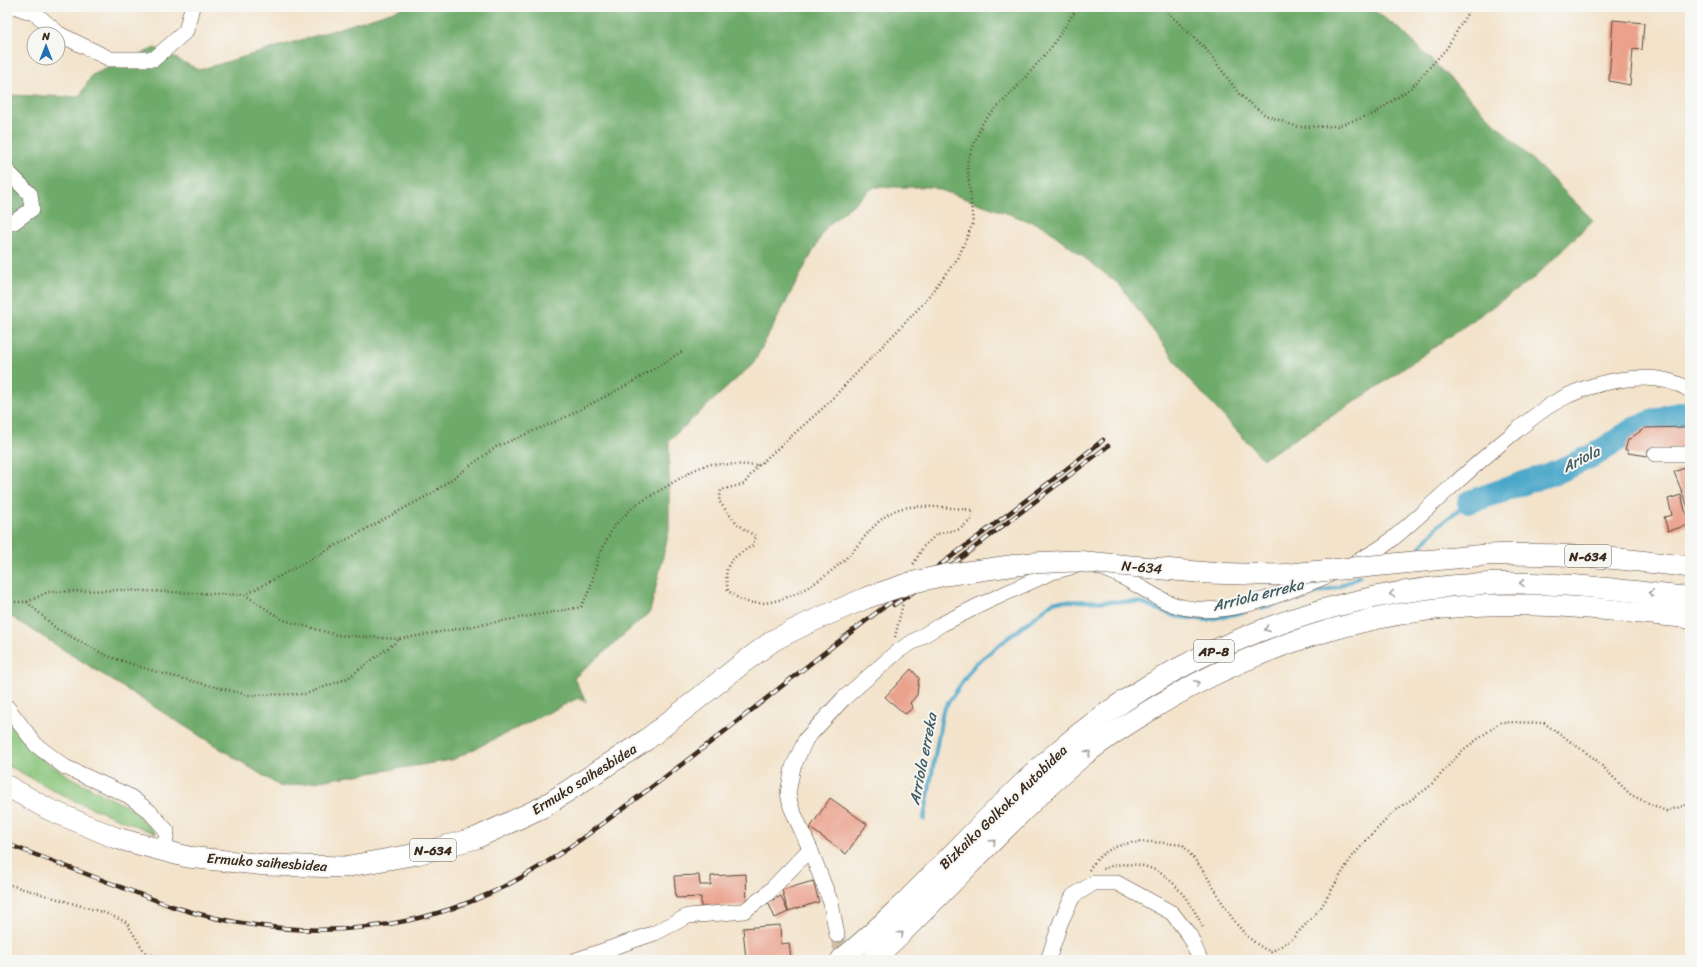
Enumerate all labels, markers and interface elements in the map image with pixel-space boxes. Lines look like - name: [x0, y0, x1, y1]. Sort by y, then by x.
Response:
- north arrow: [26, 26, 66, 66]
- text: N: [41, 27, 50, 46]
- water label: Ariola: [1557, 438, 1606, 480]
- road number: N-634: [1565, 545, 1611, 567]
- street label: N-634: [1121, 553, 1164, 582]
- water label: Arriola erreka: [1209, 571, 1308, 619]
- one-way arrow: [1519, 579, 1525, 587]
- one-way arrow: [1389, 589, 1395, 598]
- one-way arrow: [1648, 589, 1654, 598]
- one-way arrow: [1264, 624, 1271, 632]
- road number: AP-8: [1194, 640, 1234, 662]
- one-way arrow: [1193, 680, 1200, 687]
- water label: Arriola erreka: [901, 710, 945, 808]
- street label: Ermuko saihesbidea: [526, 736, 643, 822]
- street label: Bizkaiko Golkoko Autobidea: [933, 739, 1074, 876]
- one-way arrow: [1084, 751, 1091, 758]
- road number: N-634: [410, 839, 456, 861]
- one-way arrow: [988, 839, 996, 847]
- street label: Ermuko saihesbidea: [206, 846, 329, 879]
- one-way arrow: [897, 931, 904, 938]

